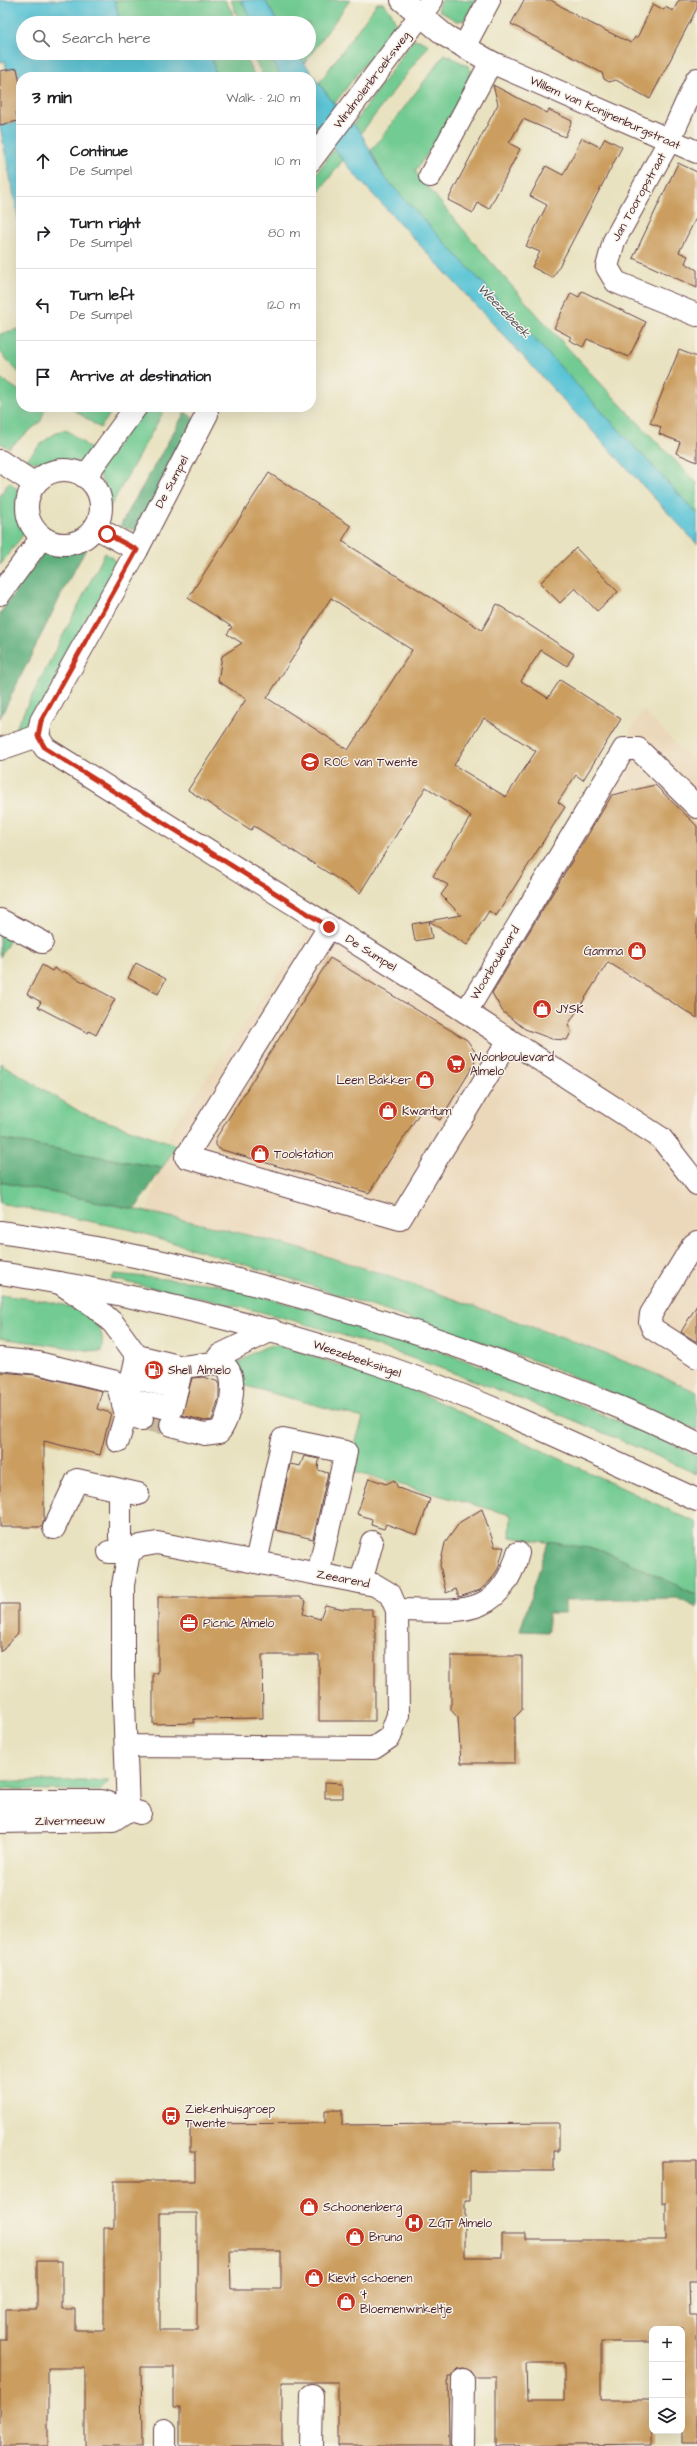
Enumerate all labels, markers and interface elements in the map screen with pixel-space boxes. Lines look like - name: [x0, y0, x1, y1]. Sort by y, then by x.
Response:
- search box: [16, 16, 316, 60]
- icon: search: [30, 27, 52, 49]
- text: Search here: [62, 28, 151, 49]
- street label: Windmolenbroeksweg: [330, 28, 415, 133]
- street label: Willem van Konijnenburgstraat: [527, 72, 683, 155]
- text: 3 min: [32, 86, 72, 110]
- text: Walk · 210 m: [226, 89, 300, 107]
- text: Continue: [70, 141, 128, 162]
- icon: ahead: [32, 150, 54, 172]
- street label: Jan Tooropstraat: [608, 150, 670, 244]
- text: 10 m: [275, 152, 300, 170]
- text: De Sumpel: [70, 162, 132, 180]
- text: Turn right: [70, 213, 141, 234]
- icon: right: [32, 222, 54, 244]
- text: 80 m: [268, 224, 300, 242]
- text: De Sumpel: [70, 234, 132, 252]
- water label: Weezebeek: [474, 280, 535, 343]
- text: Turn left: [70, 285, 134, 306]
- icon: left: [32, 294, 54, 316]
- text: 120 m: [267, 296, 300, 314]
- text: De Sumpel: [70, 306, 132, 324]
- icon: arrive: [32, 366, 54, 388]
- text: Arrive at destination: [70, 366, 211, 387]
- street label: De Sumpel: [151, 453, 193, 511]
- route start: [98, 525, 116, 543]
- school or university icon: ROC van Twente: [299, 751, 321, 773]
- place label: ROC van Twente: [324, 754, 419, 771]
- route end: [320, 918, 338, 936]
- street label: Woonboulevard: [466, 923, 524, 1003]
- street label: De Sumpel: [342, 931, 400, 975]
- shop icon: Gamma: [626, 940, 648, 962]
- place label: Gamma: [584, 943, 623, 960]
- shop icon: JYSK: [531, 998, 553, 1020]
- place label: JYSK: [556, 1001, 584, 1018]
- place label: Woonboulevard Almelo: [470, 1049, 554, 1080]
- supermarket icon: Woonboulevard Almelo: [445, 1053, 467, 1075]
- shop icon: Leen Bakker: [414, 1069, 436, 1091]
- place label: Leen Bakker: [336, 1072, 411, 1089]
- shop icon: Kwantum: [377, 1100, 399, 1122]
- place label: Kwantum: [402, 1103, 452, 1120]
- shop icon: Toolstation: [249, 1143, 271, 1165]
- place label: Toolstation: [274, 1146, 333, 1163]
- street label: Weezebeeksingel: [310, 1336, 403, 1383]
- fuel station icon: Shell Almelo: [143, 1359, 165, 1381]
- place label: Shell Almelo: [168, 1362, 231, 1379]
- street label: Zeearend: [315, 1566, 371, 1592]
- office icon: Picnic Almelo: [178, 1612, 200, 1634]
- place label: Picnic Almelo: [203, 1615, 275, 1632]
- street label: Zilvermeeuw: [35, 1812, 106, 1830]
- place label: Ziekenhuisgroep Twente: [185, 2101, 276, 2132]
- bus stop icon: Ziekenhuisgroep Twente: [160, 2105, 182, 2127]
- shop icon: Schoonenberg: [298, 2196, 320, 2218]
- place label: Schoonenberg: [323, 2199, 402, 2217]
- hospital icon: ZGT Almelo: [403, 2212, 425, 2234]
- place label: ZGT Almelo: [428, 2215, 492, 2232]
- shop icon: Bruna: [344, 2226, 366, 2248]
- place label: Bruna: [369, 2229, 402, 2246]
- shop icon: Kievit schoenen: [303, 2267, 325, 2289]
- place label: Kievit schoenen: [328, 2270, 413, 2287]
- place label: 't Bloemenwinkeltje: [360, 2287, 453, 2318]
- shop icon: 't Bloemenwinkeltje: [335, 2291, 357, 2313]
- map controls: [649, 2326, 685, 2434]
- button: +: [649, 2326, 685, 2362]
- button: −: [649, 2362, 685, 2398]
- button: layers: [649, 2398, 685, 2434]

